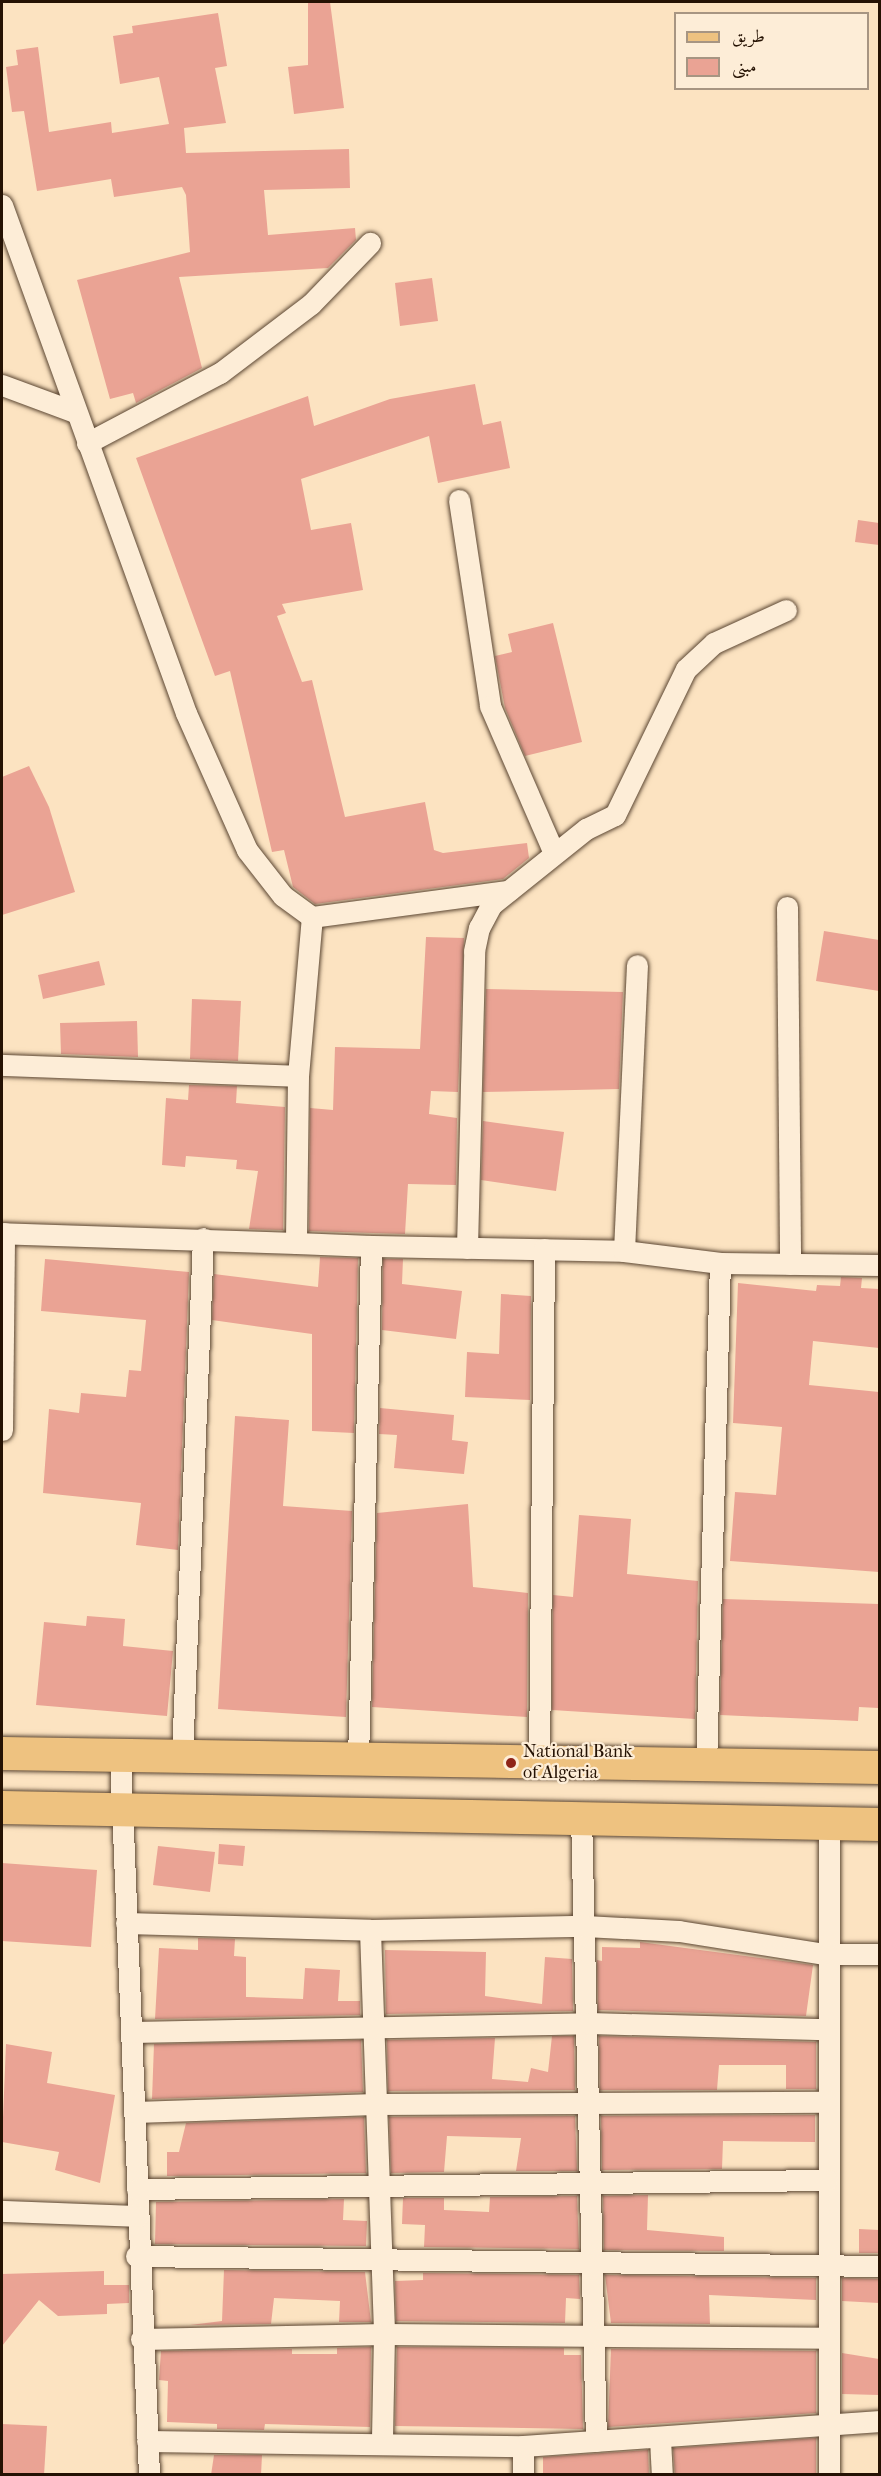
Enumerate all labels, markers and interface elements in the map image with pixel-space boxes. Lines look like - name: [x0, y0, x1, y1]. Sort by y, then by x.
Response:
- legend: [674, 12, 869, 90]
- text: طريق: [732, 26, 765, 47]
- text: مبنى: [732, 56, 757, 77]
- place label: National Bank of Algeria: [523, 1742, 633, 1784]
- marker: National Bank of Algeria: [504, 1756, 518, 1770]

